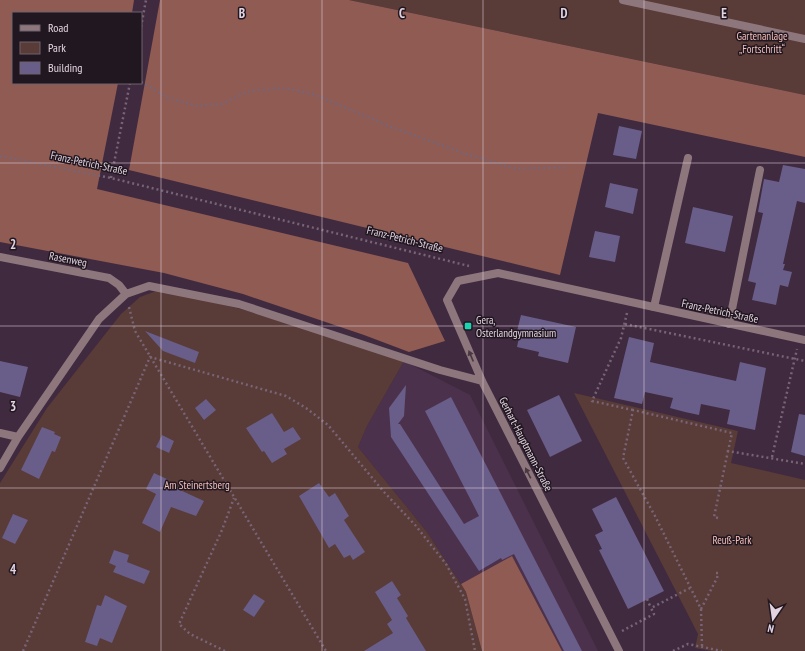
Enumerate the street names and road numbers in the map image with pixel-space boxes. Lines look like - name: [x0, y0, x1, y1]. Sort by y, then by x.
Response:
- street label: Franz-Petrich-Straße: [49, 148, 129, 178]
- street label: Franz-Petrich-Straße: [365, 223, 445, 255]
- street label: Rasenweg: [48, 248, 88, 270]
- street label: Franz-Petrich-Straße: [680, 296, 760, 326]
- street label: Gerhart-Hauptmann-Straße: [496, 395, 556, 494]

